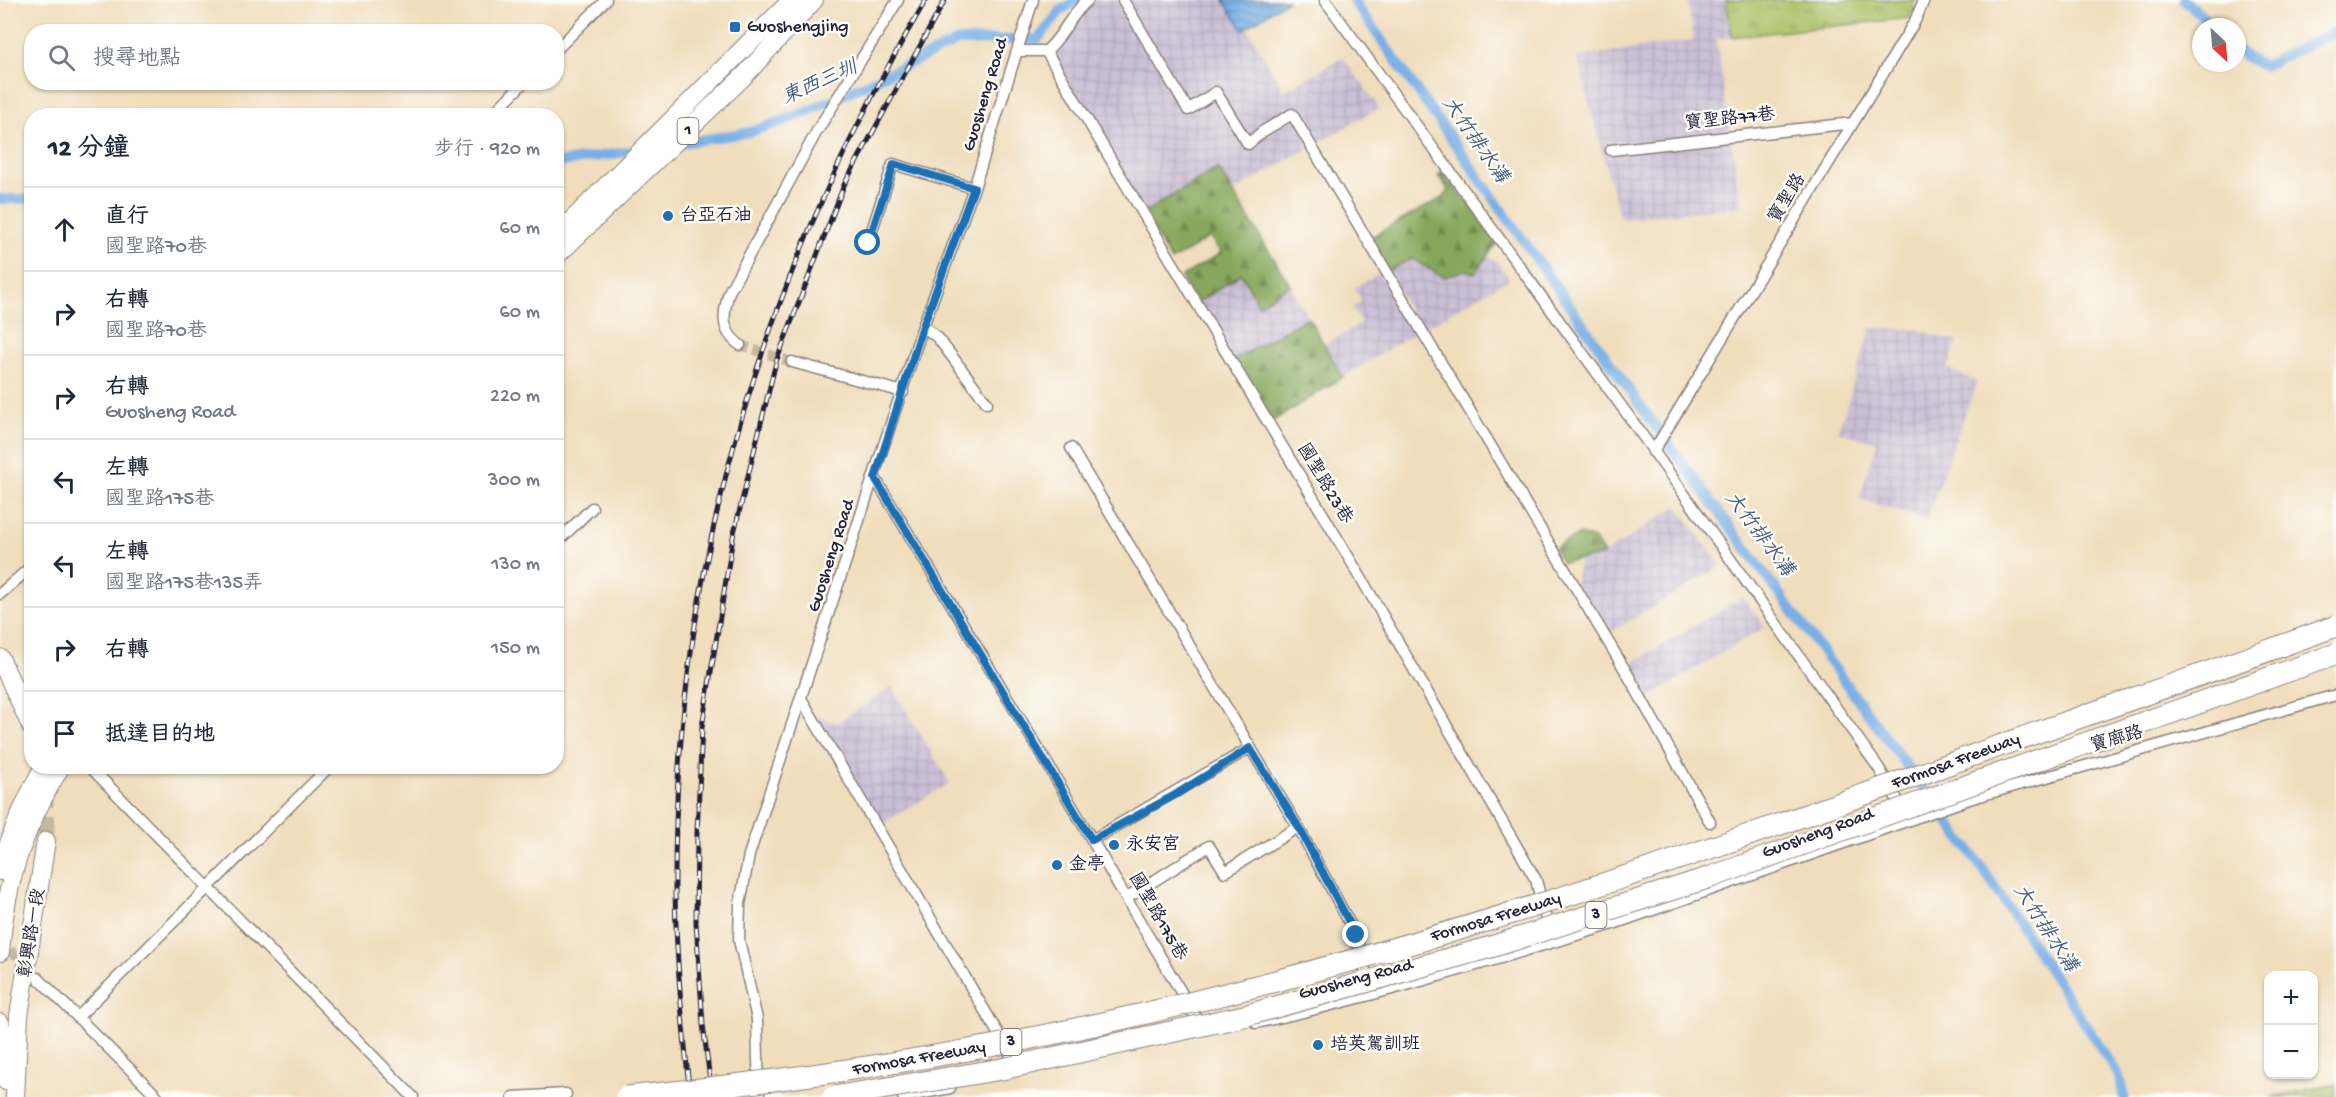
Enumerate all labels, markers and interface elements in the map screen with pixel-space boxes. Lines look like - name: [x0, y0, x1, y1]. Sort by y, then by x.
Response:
- place label: Guoshengjing: [747, 17, 848, 38]
- north arrow: [2192, 18, 2246, 72]
- marker: Guoshengjing: [728, 20, 742, 34]
- search box: [24, 24, 564, 90]
- street label: Guosheng Road: [959, 35, 1014, 154]
- icon: search: [45, 41, 78, 74]
- text: 搜尋地點: [93, 47, 181, 73]
- water label: 東西三圳: [778, 55, 863, 111]
- water label: 大竹排水溝: [1436, 92, 1515, 190]
- street label: 寶聖路77巷: [1684, 104, 1776, 135]
- road number: 1: [678, 118, 698, 144]
- text: 12 分鐘: [48, 135, 129, 166]
- text: 步行 · 920 m: [434, 139, 540, 162]
- street label: 寶聖路: [1764, 170, 1811, 228]
- text: 直行: [105, 205, 149, 231]
- place label: 台亞石油: [680, 205, 752, 227]
- marker: 台亞石油: [661, 209, 675, 223]
- icon: ahead: [48, 213, 81, 246]
- text: 60 m: [500, 218, 540, 241]
- route start: [854, 229, 880, 255]
- text: 國聖路70巷: [105, 237, 207, 260]
- text: 右轉: [105, 289, 149, 315]
- icon: right: [48, 297, 81, 330]
- text: 60 m: [500, 302, 540, 325]
- text: 國聖路70巷: [105, 321, 207, 344]
- text: 右轉: [105, 376, 149, 402]
- icon: right: [48, 381, 81, 414]
- text: 220 m: [490, 386, 540, 409]
- text: Guosheng Road: [105, 402, 235, 425]
- street label: 國聖路23巷: [1292, 439, 1357, 528]
- text: 左轉: [105, 457, 149, 483]
- icon: left: [48, 465, 81, 498]
- text: 300 m: [488, 470, 540, 493]
- water label: 大竹排水溝: [1719, 487, 1800, 583]
- text: 國聖路175巷: [105, 489, 214, 512]
- street label: Guosheng Road: [804, 496, 861, 615]
- text: 左轉: [105, 541, 149, 567]
- icon: left: [48, 549, 81, 582]
- text: 130 m: [491, 554, 540, 577]
- text: 國聖路175巷135弄: [105, 573, 263, 596]
- icon: right: [48, 633, 81, 666]
- text: 150 m: [491, 638, 540, 661]
- text: 右轉: [105, 639, 149, 665]
- icon: arrive: [48, 717, 81, 750]
- street label: 寶廍路: [2088, 722, 2146, 758]
- text: 抵達目的地: [105, 723, 215, 749]
- street label: Formosa Freeway: [1888, 729, 2023, 795]
- street label: Guosheng Road: [1759, 804, 1878, 864]
- place label: 永安宮: [1126, 834, 1180, 856]
- marker: 永安宮: [1107, 838, 1121, 852]
- place label: 金亭: [1069, 854, 1105, 876]
- marker: 金亭: [1050, 858, 1064, 872]
- street label: 國聖路175巷: [1123, 869, 1191, 965]
- water label: 大竹排水溝: [2007, 880, 2084, 979]
- street label: 彰興路一段: [15, 887, 50, 979]
- street label: Formosa Freeway: [1427, 888, 1564, 948]
- road number: 3: [1586, 902, 1606, 928]
- route end: [1342, 921, 1368, 947]
- street label: Guosheng Road: [1297, 954, 1417, 1005]
- map controls: [2264, 971, 2318, 1079]
- button: +: [2264, 971, 2318, 1025]
- button: −: [2264, 1025, 2318, 1079]
- road number: 3: [1000, 1029, 1022, 1055]
- place label: 培英駕訓班: [1330, 1034, 1420, 1056]
- street label: Formosa Freeway: [850, 1037, 987, 1081]
- marker: 培英駕訓班: [1311, 1038, 1325, 1052]

